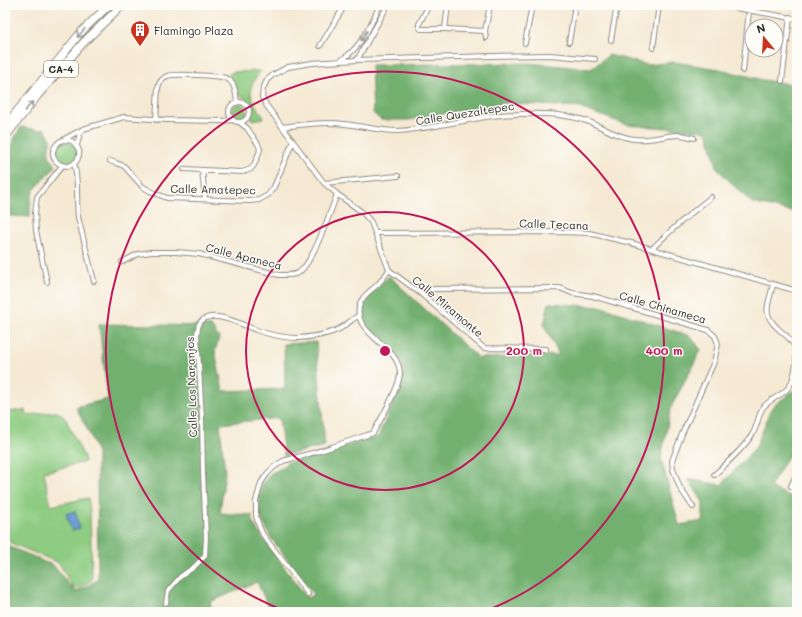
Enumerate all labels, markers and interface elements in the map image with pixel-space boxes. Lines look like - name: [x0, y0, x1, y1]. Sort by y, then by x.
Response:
- north arrow: [744, 18, 784, 58]
- building icon: Flamingo Plaza: [129, 19, 151, 47]
- text: N: [754, 20, 767, 36]
- place label: Flamingo Plaza: [154, 23, 234, 38]
- one-way arrow: [77, 27, 86, 38]
- one-way arrow: [359, 30, 367, 42]
- road number: CA-4: [44, 61, 78, 77]
- street label: Calle Quezaltepec: [415, 98, 515, 128]
- one-way arrow: [25, 101, 33, 112]
- street label: Calle Amatepec: [170, 181, 256, 197]
- street label: Calle Tecana: [519, 215, 589, 233]
- street label: Calle Apaneca: [204, 239, 284, 273]
- street label: Calle Miramonte: [409, 272, 487, 340]
- street label: Calle Chinameca: [618, 287, 708, 327]
- street label: Calle Los Naranjos: [182, 336, 200, 438]
- text: 200 m: [506, 342, 542, 358]
- text: 400 m: [646, 342, 682, 358]
- centre of rings: [378, 344, 392, 358]

